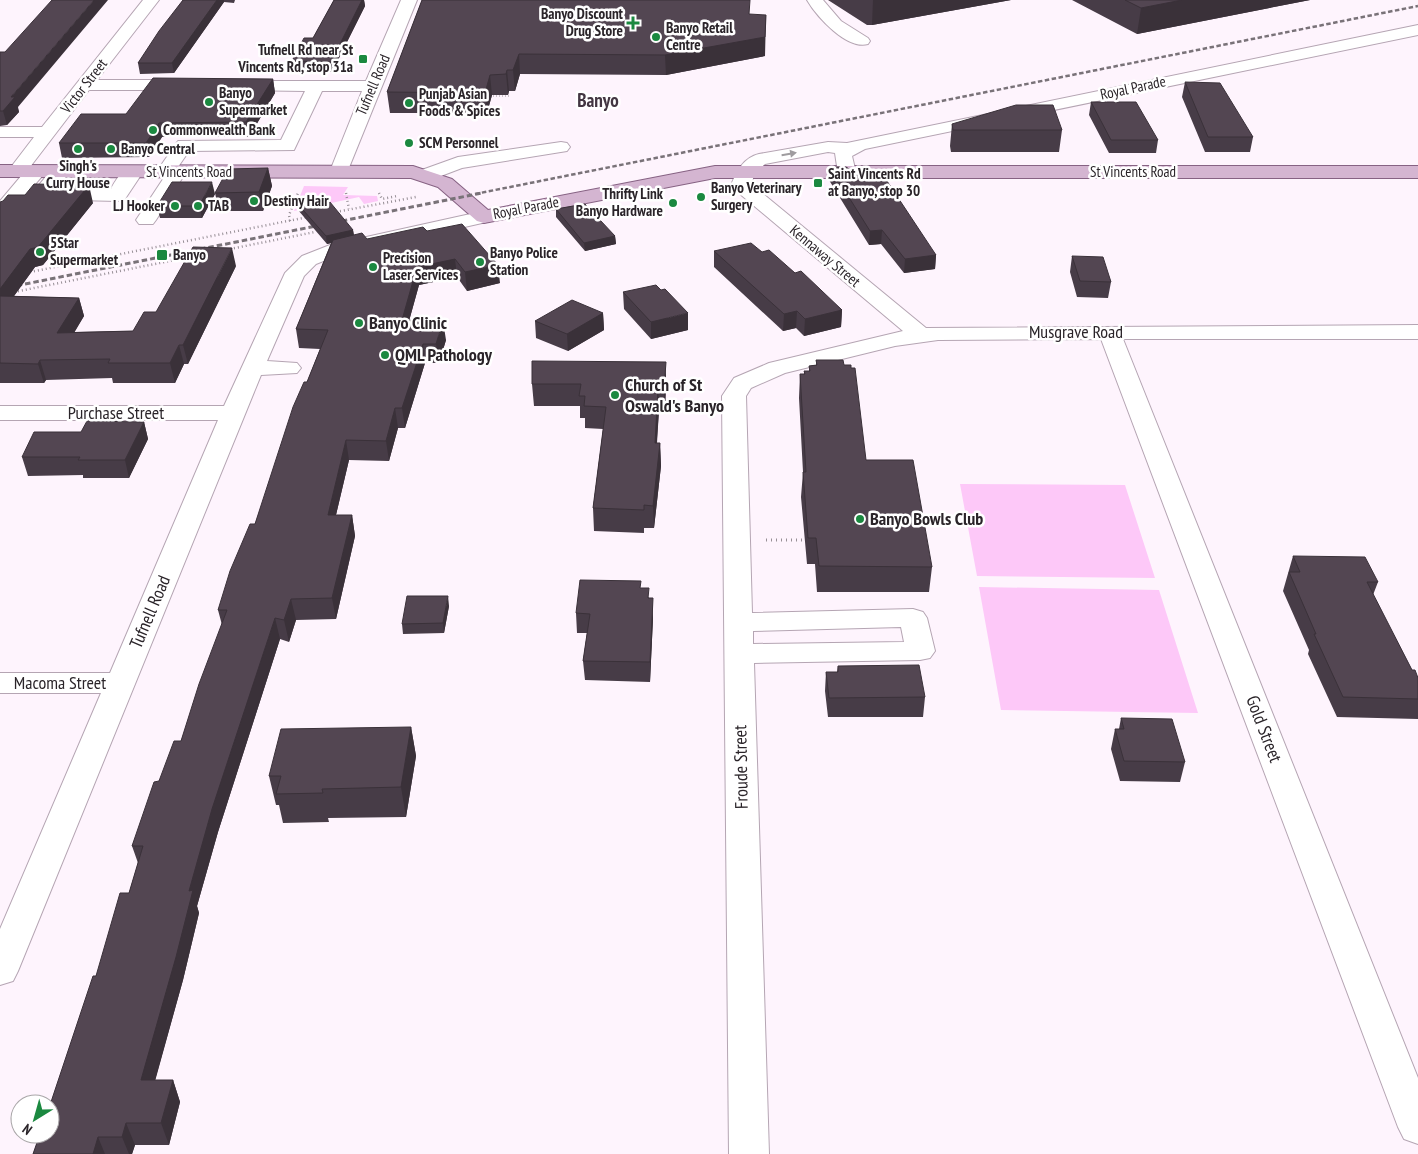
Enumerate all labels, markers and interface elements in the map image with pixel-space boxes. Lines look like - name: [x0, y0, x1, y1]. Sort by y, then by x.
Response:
- place label: Banyo Discount Drug Store: [541, 4, 624, 40]
- marker: Banyo Discount Drug Store: [627, 17, 639, 29]
- place label: Banyo Retail Centre: [666, 18, 733, 54]
- marker: Banyo Retail Centre: [650, 31, 662, 43]
- place label: Tufnell Rd near St Vincents Rd, stop 31a: [237, 40, 354, 76]
- street label: Tufnell Road: [351, 51, 394, 118]
- marker: Tufnell Rd near St Vincents Rd, stop 31a: [357, 53, 369, 65]
- street label: Victor Street: [56, 54, 111, 118]
- street label: Royal Parade: [1098, 71, 1167, 104]
- place label: Banyo Supermarket: [219, 83, 288, 119]
- place label: Punjab Asian Foods & Spices: [419, 84, 500, 120]
- district label: Banyo: [577, 88, 619, 112]
- marker: Banyo Supermarket: [203, 96, 215, 108]
- marker: Punjab Asian Foods & Spices: [403, 97, 415, 109]
- place label: Commonwealth Bank: [163, 120, 276, 139]
- marker: Commonwealth Bank: [147, 124, 159, 136]
- place label: SCM Personnel: [419, 133, 499, 152]
- marker: SCM Personnel: [403, 137, 415, 149]
- place label: Banyo Central: [121, 139, 195, 158]
- marker: Singh's Curry House: [72, 143, 84, 155]
- marker: Banyo Central: [105, 143, 117, 155]
- one-way arrow: [781, 150, 797, 158]
- place label: Singh's Curry House: [46, 156, 110, 192]
- street label: St Vincents Road: [146, 162, 232, 181]
- street label: St Vincents Road: [1090, 162, 1176, 181]
- place label: Saint Vincents Rd at Banyo, stop 30: [828, 164, 921, 200]
- marker: Saint Vincents Rd at Banyo, stop 30: [812, 177, 824, 189]
- place label: Banyo Veterinary Surgery: [711, 178, 802, 214]
- place label: Thrifty Link Banyo Hardware: [576, 184, 664, 220]
- place label: Destiny Hair: [264, 191, 329, 210]
- marker: Banyo Veterinary Surgery: [695, 191, 707, 203]
- street label: Royal Parade: [491, 192, 560, 223]
- marker: Destiny Hair: [248, 195, 260, 207]
- place label: LJ Hooker: [113, 196, 166, 215]
- place label: TAB: [208, 196, 229, 215]
- marker: Thrifty Link Banyo Hardware: [667, 197, 679, 209]
- marker: LJ Hooker: [169, 200, 181, 212]
- marker: TAB: [192, 200, 204, 212]
- street label: Kennaway Street: [786, 221, 865, 291]
- place label: 5Star Supermarket: [50, 233, 119, 269]
- place label: Banyo Police Station: [490, 243, 558, 279]
- place label: Banyo: [173, 245, 206, 264]
- marker: 5Star Supermarket: [34, 246, 46, 258]
- marker: Banyo: [155, 248, 169, 262]
- place label: Precision Laser Services: [383, 248, 458, 284]
- marker: Banyo Police Station: [474, 256, 486, 268]
- marker: Precision Laser Services: [367, 261, 379, 273]
- place label: Banyo Clinic: [369, 311, 448, 334]
- marker: Banyo Clinic: [353, 317, 365, 329]
- street label: Musgrave Road: [1029, 320, 1123, 343]
- place label: QML Pathology: [395, 343, 493, 366]
- marker: QML Pathology: [379, 349, 391, 361]
- place label: Church of St Oswald's Banyo: [625, 373, 724, 417]
- marker: Church of St Oswald's Banyo: [609, 389, 621, 401]
- street label: Purchase Street: [68, 401, 164, 424]
- place label: Banyo Bowls Club: [870, 507, 983, 530]
- marker: Banyo Bowls Club: [854, 513, 866, 525]
- street label: Tufnell Road: [124, 572, 175, 652]
- street label: Macoma Street: [14, 671, 106, 694]
- street label: Gold Street: [1241, 692, 1288, 766]
- street label: Froude Street: [728, 725, 753, 809]
- north arrow: [10, 1094, 60, 1144]
- text: N: [19, 1120, 36, 1139]

